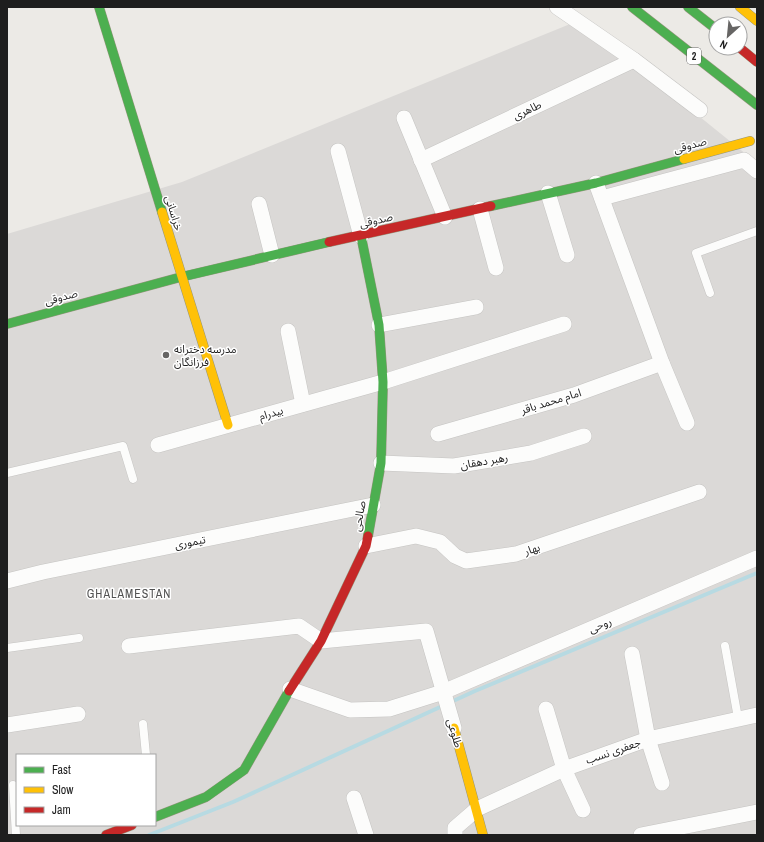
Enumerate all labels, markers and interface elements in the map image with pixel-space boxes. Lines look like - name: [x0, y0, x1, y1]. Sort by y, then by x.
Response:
- north arrow: [708, 16, 748, 56]
- text: N: [717, 37, 730, 53]
- road number: 2: [687, 48, 701, 64]
- street label: طاهری: [511, 97, 543, 123]
- street label: صدوقی: [672, 134, 708, 156]
- street label: خراسانی: [162, 194, 186, 233]
- street label: صدوقی: [358, 209, 394, 231]
- street label: صدوقی: [43, 286, 79, 308]
- place label: مدرسه دخترانه فرزانگان: [174, 342, 237, 369]
- marker: مدرسه دخترانه فرزانگان: [161, 350, 171, 360]
- street label: امام محمد باقر: [518, 385, 583, 418]
- street label: بیدرام: [257, 403, 285, 424]
- street label: رهبر دهقان: [459, 450, 509, 472]
- street label: صالحی: [349, 499, 369, 533]
- street label: تیموری: [173, 532, 207, 552]
- street label: بهار: [521, 540, 542, 559]
- district label: GHALAMESTAN: [87, 586, 171, 602]
- street label: روحی: [586, 614, 614, 636]
- street label: طلوعی: [444, 717, 466, 749]
- street label: جعفری نسب: [584, 735, 643, 767]
- legend: [16, 754, 156, 826]
- text: Fast: [52, 762, 71, 778]
- text: Slow: [52, 782, 74, 798]
- text: Jam: [52, 802, 71, 818]

